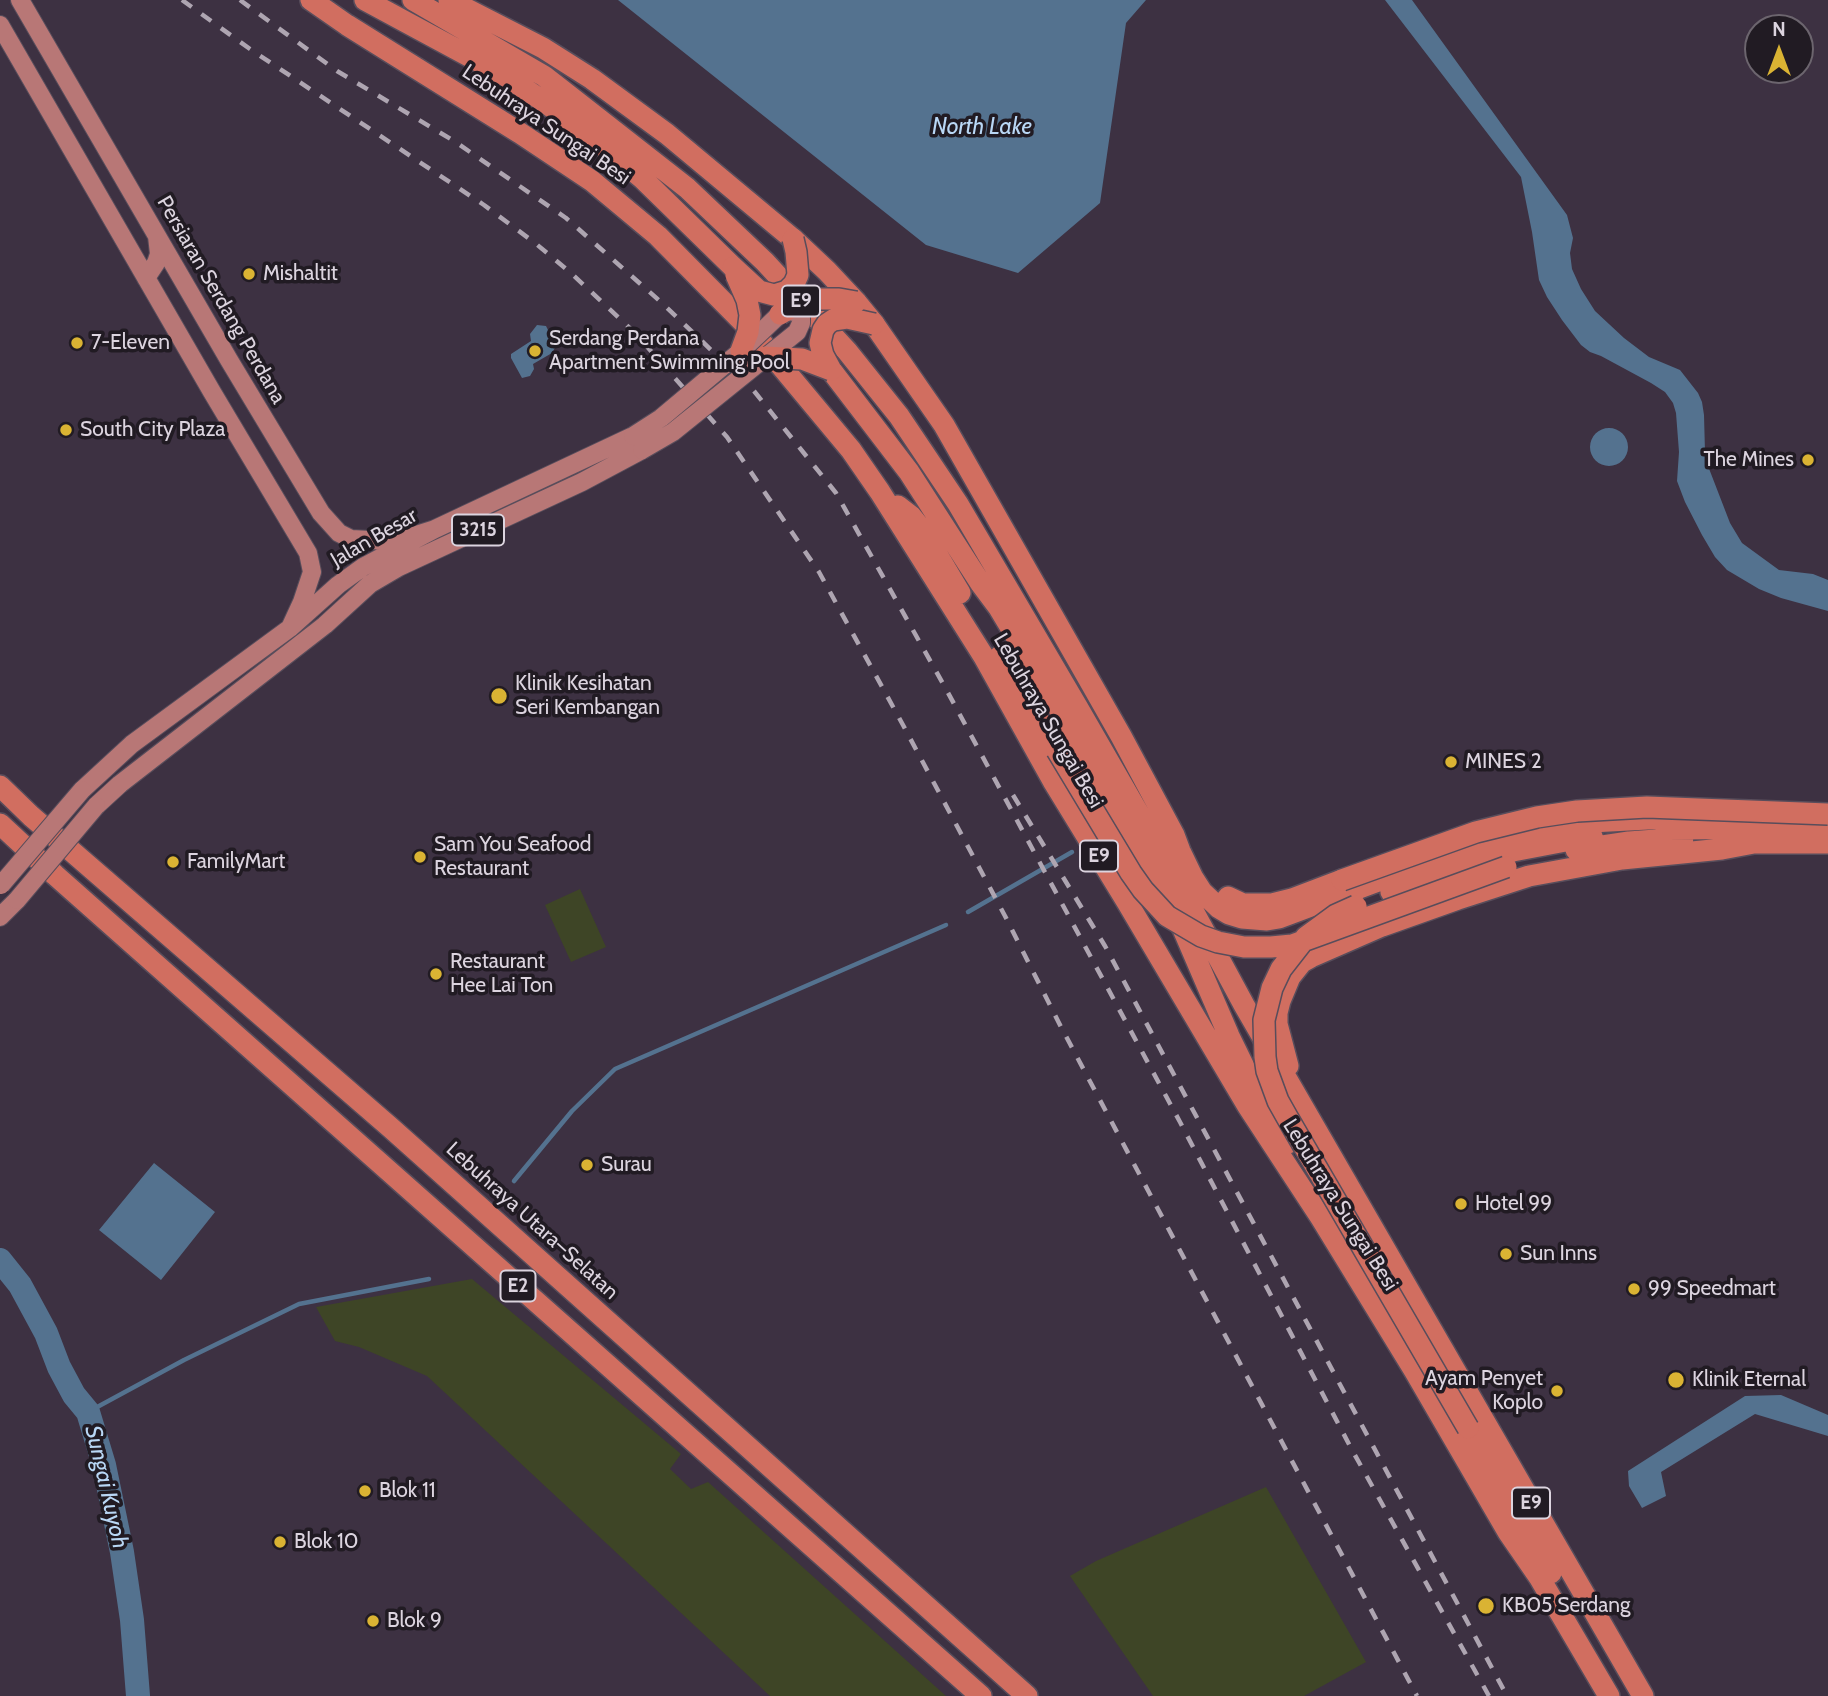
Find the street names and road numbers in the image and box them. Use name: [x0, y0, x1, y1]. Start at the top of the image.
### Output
street label: Lebuhraya Sungai Besi: [457, 59, 635, 191]
street label: Persiaran Serdang Perdana: [151, 192, 291, 408]
road number: E9: [782, 286, 820, 316]
street label: Jalan Besar: [326, 503, 422, 573]
road number: 3215: [452, 514, 504, 545]
street label: Lebuhraya Sungai Besi: [988, 629, 1108, 813]
road number: E9: [1080, 841, 1118, 872]
street label: Lebuhraya Sungai Besi: [1277, 1115, 1403, 1295]
street label: Lebuhraya Utara–Selatan: [441, 1137, 623, 1305]
road number: E2: [500, 1270, 536, 1302]
road number: E9: [1512, 1488, 1550, 1518]

